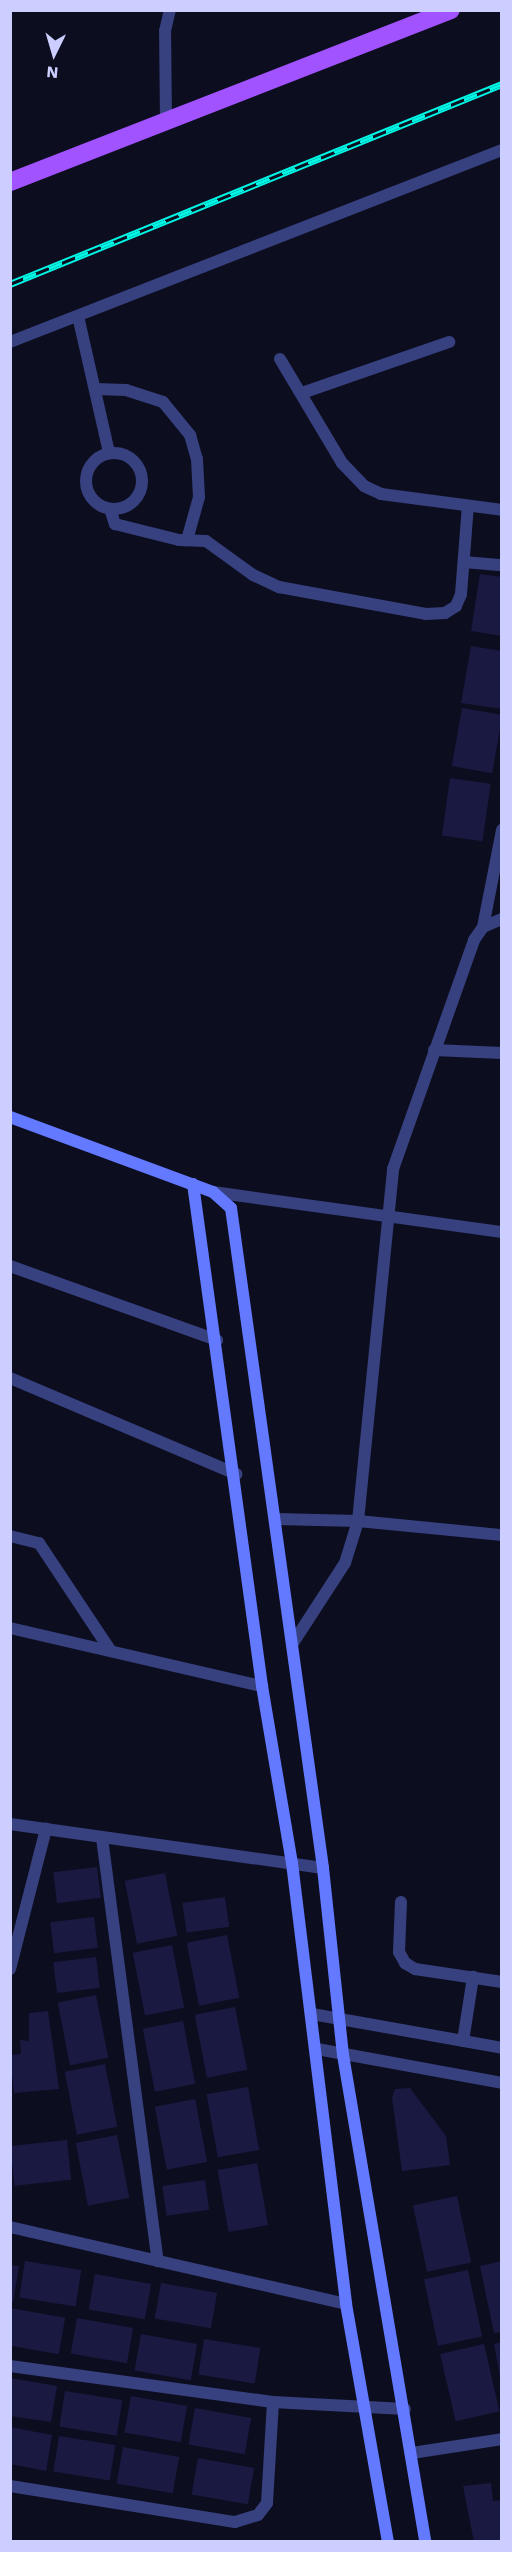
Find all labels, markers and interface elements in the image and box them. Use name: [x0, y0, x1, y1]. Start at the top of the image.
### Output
north arrow: [24, 24, 84, 84]
text: N: [46, 62, 59, 82]

